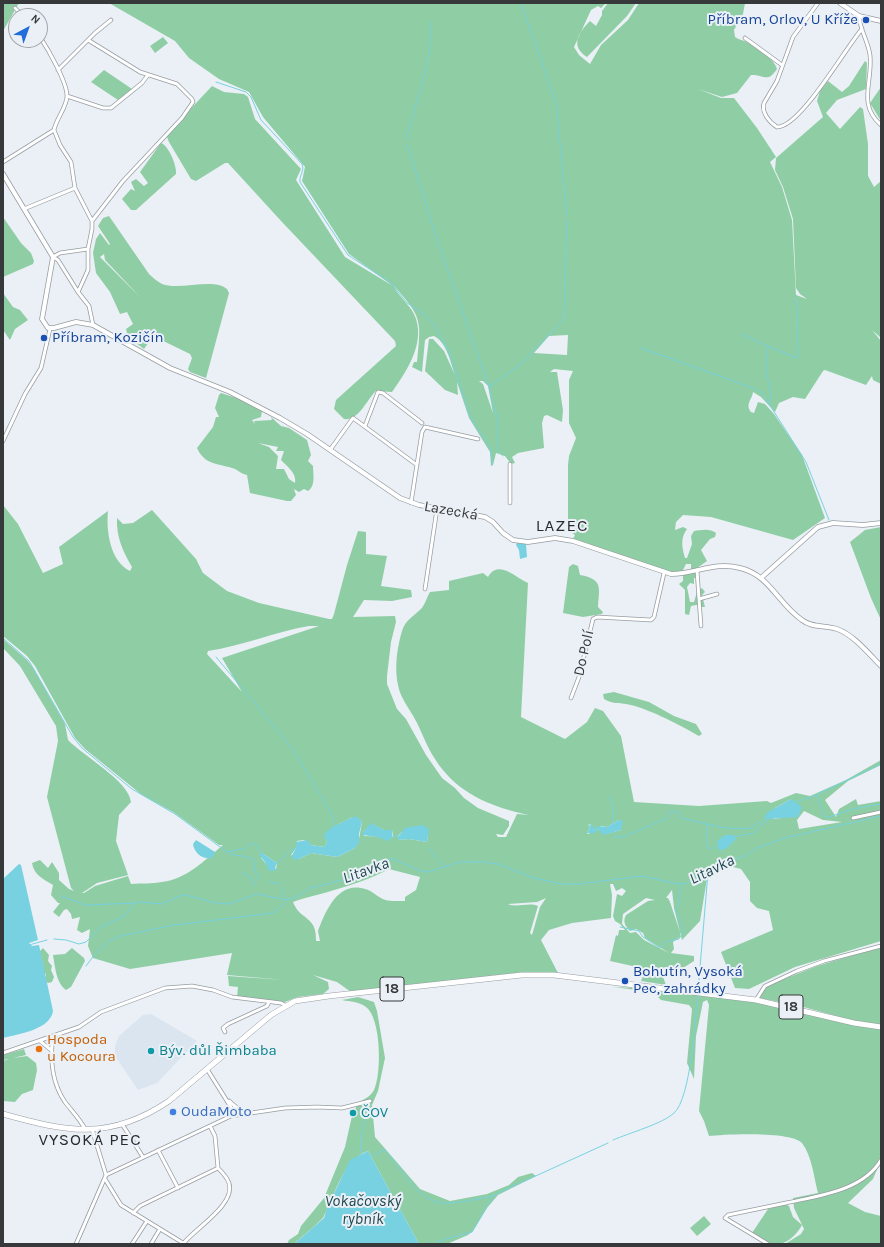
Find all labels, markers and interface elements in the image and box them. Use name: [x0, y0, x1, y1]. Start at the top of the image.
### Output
north arrow: [8, 8, 48, 48]
place label: Příbram, Orlov, U Kříže: [708, 11, 858, 29]
text: N: [28, 12, 43, 27]
marker: Příbram, Orlov, U Kříže: [861, 15, 871, 25]
place label: Příbram, Kozičín: [52, 329, 164, 347]
marker: Příbram, Kozičín: [39, 333, 49, 343]
street label: Lazecká: [423, 497, 479, 525]
district label: LAZEC: [536, 516, 588, 536]
street label: Do Polí: [570, 628, 598, 678]
water label: Litavka: [686, 851, 738, 889]
water label: Litavka: [340, 854, 392, 888]
place label: Bohutín, Vysoká Pec, zahrádky: [633, 963, 743, 998]
marker: Bohutín, Vysoká Pec, zahrádky: [620, 976, 630, 986]
road number: 18: [380, 977, 404, 1001]
road number: 18: [779, 995, 803, 1019]
place label: Hospoda u Kocoura: [47, 1031, 116, 1066]
place label: Býv. důl Řimbaba: [159, 1042, 277, 1060]
marker: Hospoda u Kocoura: [34, 1044, 44, 1054]
marker: Býv. důl Řimbaba: [146, 1046, 156, 1056]
place label: OudaMoto: [181, 1103, 252, 1121]
place label: ČOV: [361, 1104, 388, 1122]
marker: OudaMoto: [168, 1107, 178, 1117]
marker: ČOV: [348, 1108, 358, 1118]
district label: VYSOKÁ PEC: [38, 1130, 142, 1150]
water label: Vokačovský rybník: [325, 1191, 401, 1229]

